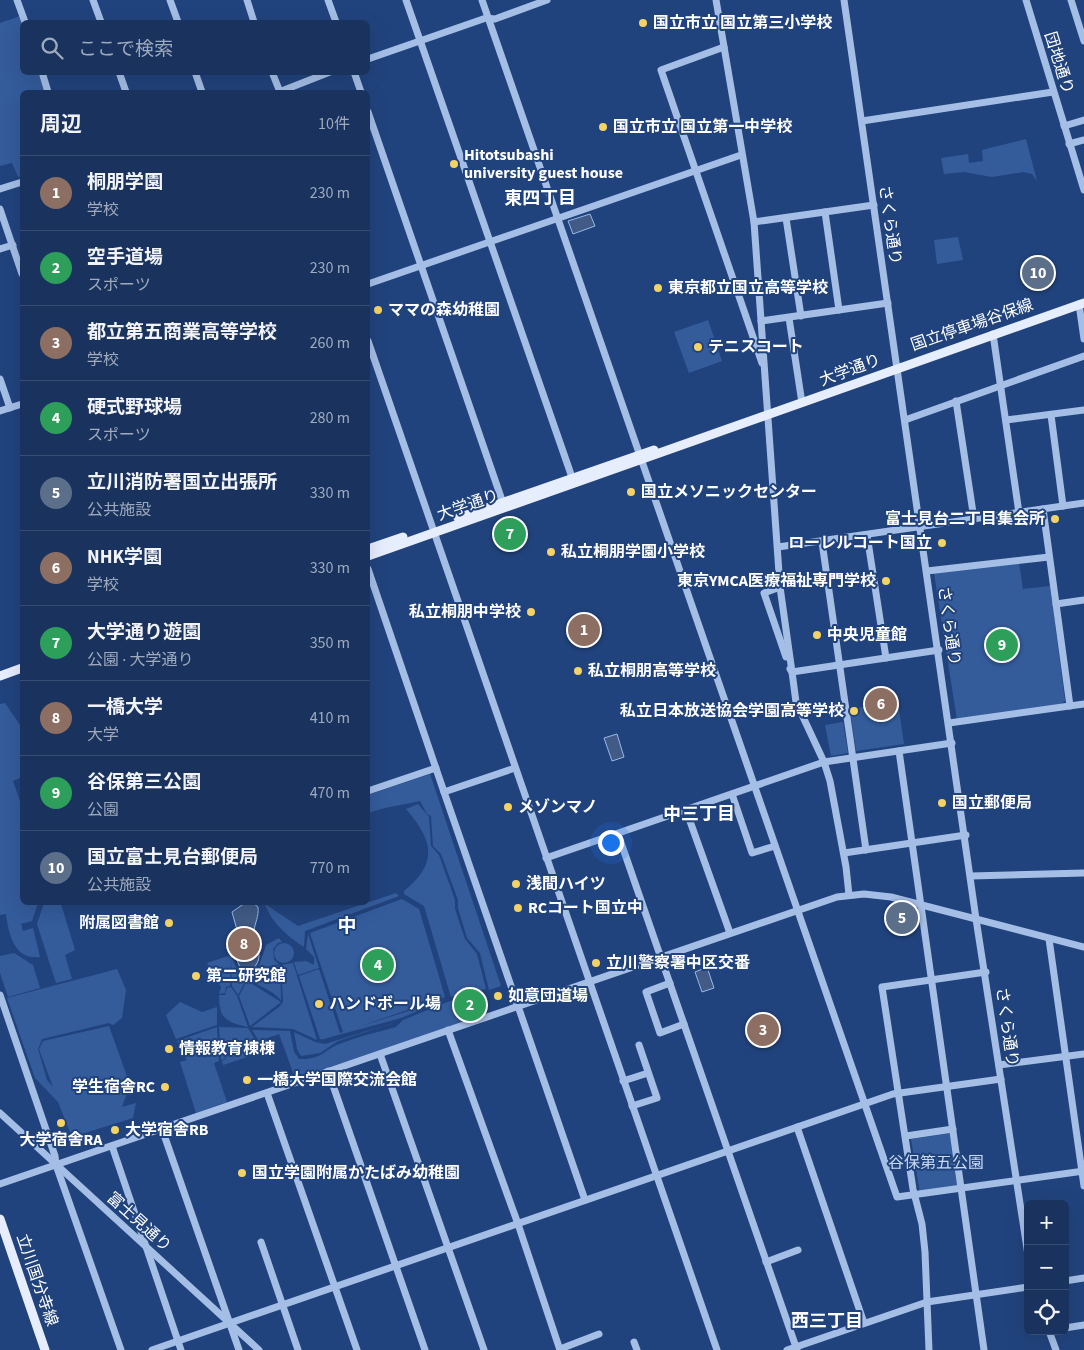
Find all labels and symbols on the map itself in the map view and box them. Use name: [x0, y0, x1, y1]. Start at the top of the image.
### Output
place label: 国立市立 国立第三小学校: [653, 12, 832, 34]
marker: 国立市立 国立第三小学校: [637, 17, 649, 29]
street label: 団地通り: [1039, 29, 1079, 97]
place label: 国立市立 国立第一中学校: [613, 116, 792, 138]
marker: 国立市立 国立第一中学校: [597, 121, 609, 133]
place label: Hitotsubashi university guest house: [464, 144, 623, 184]
marker: Hitotsubashi university guest house: [448, 158, 460, 170]
street label: さくら通り: [874, 184, 906, 266]
district label: 東四丁目: [504, 186, 576, 211]
pin: 10: [1022, 254, 1054, 292]
place label: 東京都立国立高等学校: [668, 277, 828, 299]
marker: 東京都立国立高等学校: [652, 282, 664, 294]
street label: 国立停車場谷保線: [908, 294, 1036, 356]
place label: ママの森幼稚園: [388, 299, 500, 321]
marker: ママの森幼稚園: [372, 304, 384, 316]
place label: テニスコート: [708, 336, 804, 358]
marker: テニスコート: [692, 341, 704, 353]
street label: 大学通り: [816, 349, 884, 391]
place label: 国立メソニックセンター: [641, 481, 817, 503]
street label: 大学通り: [434, 484, 502, 526]
marker: 国立メソニックセンター: [625, 486, 637, 498]
place label: 富士見台二丁目集会所: [885, 508, 1045, 530]
marker: 富士見台二丁目集会所: [1049, 513, 1061, 525]
pin: 7: [494, 515, 526, 553]
place label: ローレルコート国立: [788, 532, 932, 554]
marker: ローレルコート国立: [936, 537, 948, 549]
place label: 私立桐朋学園小学校: [561, 541, 705, 563]
marker: 私立桐朋学園小学校: [545, 546, 557, 558]
place label: 東京YMCA医療福祉専門学校: [677, 570, 876, 592]
marker: 東京YMCA医療福祉専門学校: [880, 575, 892, 587]
street label: さくら通り: [933, 585, 965, 667]
place label: 私立桐朋中学校: [409, 601, 521, 623]
marker: 私立桐朋中学校: [525, 606, 537, 618]
pin: 1: [568, 611, 600, 649]
place label: 中央児童館: [827, 624, 907, 646]
pin: 9: [986, 626, 1018, 664]
marker: 中央児童館: [811, 629, 823, 641]
place label: 私立桐朋高等学校: [588, 660, 716, 682]
marker: 私立桐朋高等学校: [572, 665, 584, 677]
pin: 6: [865, 685, 897, 723]
place label: 私立日本放送協会学園高等学校: [620, 700, 844, 722]
marker: 私立日本放送協会学園高等学校: [848, 705, 860, 717]
place label: 国立郵便局: [952, 792, 1032, 814]
place label: メゾンマノ: [518, 796, 598, 818]
marker: 国立郵便局: [936, 797, 948, 809]
marker: メゾンマノ: [502, 801, 514, 813]
district label: 中三丁目: [663, 802, 735, 827]
your location: [598, 830, 624, 856]
place label: 浅間ハイツ: [526, 873, 606, 895]
marker: 浅間ハイツ: [510, 878, 522, 890]
place label: RCコート国立中: [528, 897, 643, 919]
pin: 5: [886, 899, 918, 937]
marker: RCコート国立中: [512, 902, 524, 914]
place label: 附属図書館: [79, 912, 159, 934]
district label: 中: [337, 913, 357, 940]
marker: 附属図書館: [163, 917, 175, 929]
pin: 8: [228, 925, 260, 963]
pin: 4: [362, 946, 394, 984]
place label: 立川警察署中区交番: [606, 952, 750, 974]
marker: 立川警察署中区交番: [590, 957, 602, 969]
place label: 第二研究館: [206, 965, 286, 987]
marker: 第二研究館: [190, 970, 202, 982]
place label: 如意団道場: [508, 985, 588, 1007]
pin: 2: [454, 986, 486, 1024]
street label: さくら通り: [991, 986, 1023, 1068]
marker: 如意団道場: [492, 990, 504, 1002]
place label: ハンドボール場: [329, 993, 441, 1015]
marker: ハンドボール場: [313, 998, 325, 1010]
pin: 3: [747, 1011, 779, 1049]
place label: 情報教育棟棟: [179, 1038, 275, 1060]
marker: 情報教育棟棟: [163, 1043, 175, 1055]
place label: 一橋大学国際交流会館: [257, 1069, 417, 1091]
marker: 一橋大学国際交流会館: [241, 1074, 253, 1086]
place label: 学生宿舎RC: [72, 1076, 155, 1098]
marker: 学生宿舎RC: [159, 1081, 171, 1093]
marker: 大学宿舎RA: [55, 1117, 67, 1129]
place label: 大学宿舎RB: [125, 1119, 209, 1141]
marker: 大学宿舎RB: [109, 1124, 121, 1136]
place label: 大学宿舎RA: [20, 1129, 103, 1151]
park label: 谷保第五公園: [888, 1152, 984, 1174]
place label: 国立学園附属かたばみ幼稚園: [252, 1162, 460, 1184]
marker: 国立学園附属かたばみ幼稚園: [236, 1167, 248, 1179]
street label: 富士見通り: [102, 1187, 176, 1257]
street label: 立川国分寺線: [11, 1231, 63, 1329]
district label: 西三丁目: [791, 1309, 863, 1334]

